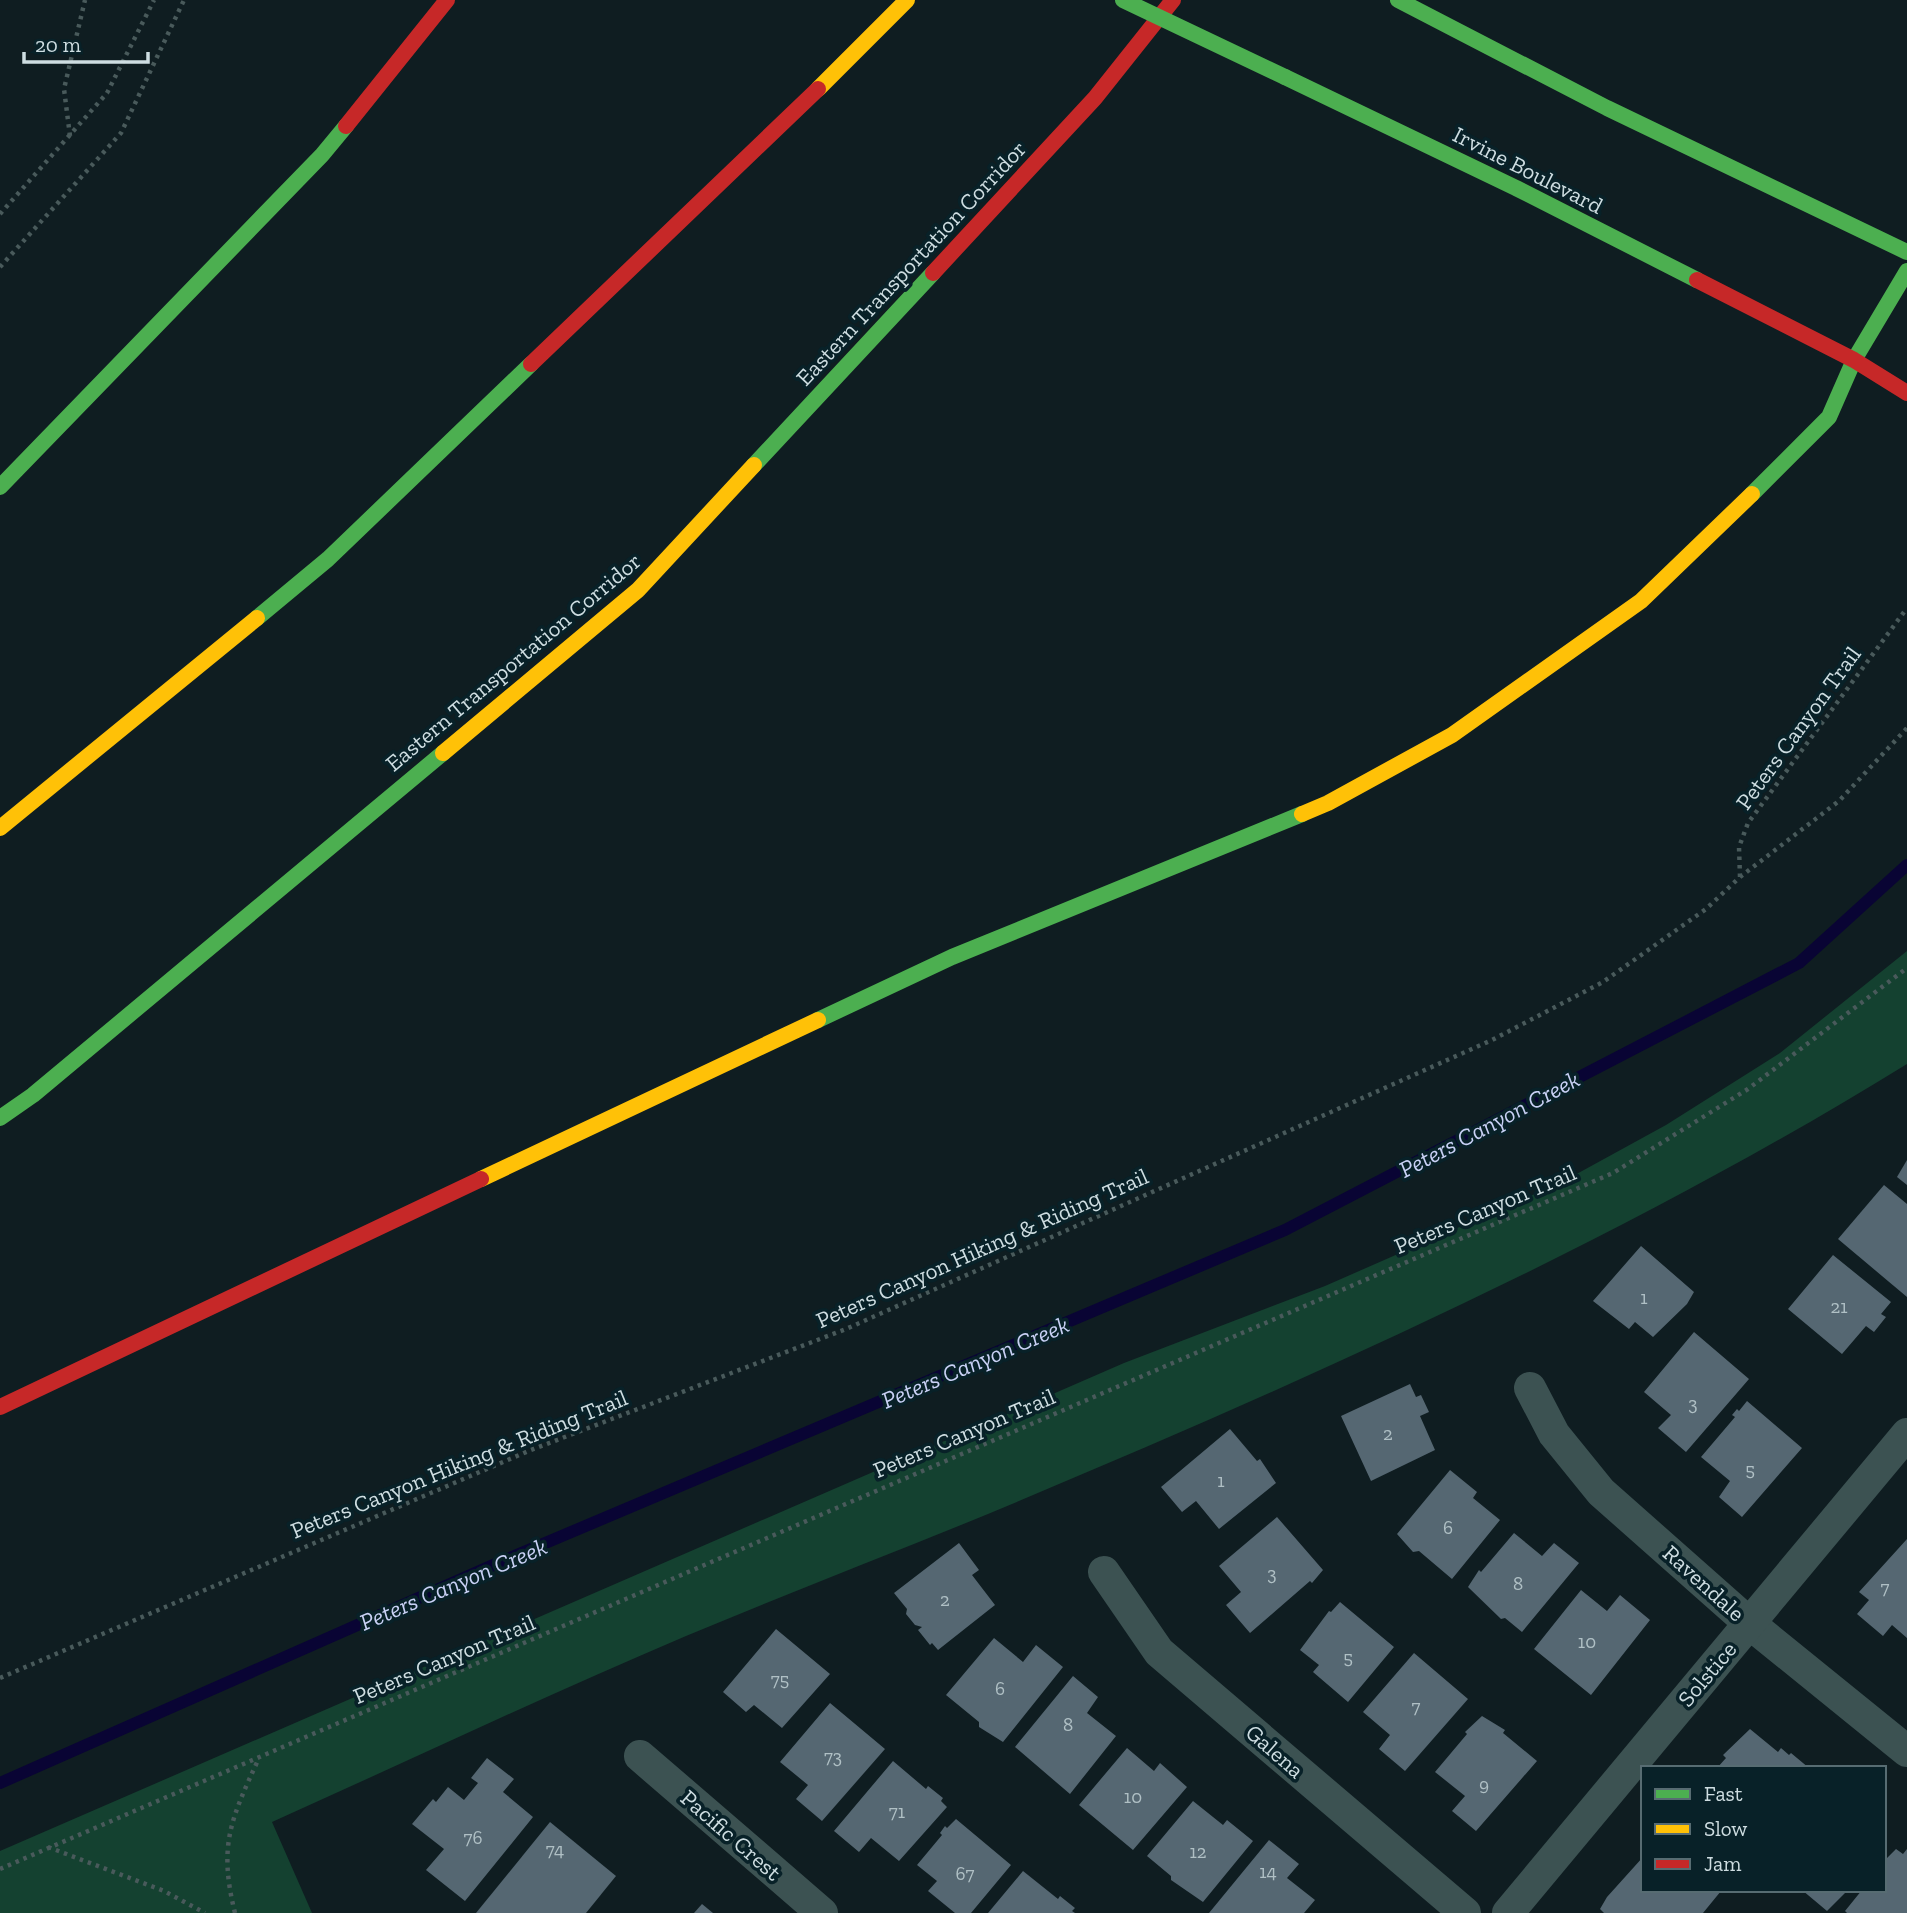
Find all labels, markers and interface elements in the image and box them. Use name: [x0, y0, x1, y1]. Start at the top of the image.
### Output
scale bar: [24, 21, 149, 65]
text: 20 m: [35, 32, 81, 57]
street label: Irvine Boulevard: [1448, 120, 1608, 220]
street label: Eastern Transportation Corridor: [790, 135, 1032, 391]
street label: Eastern Transportation Corridor: [379, 547, 647, 777]
street label: Peters Canyon Trail: [1729, 641, 1867, 815]
water label: Peters Canyon Creek: [1394, 1064, 1585, 1184]
street label: Peters Canyon Trail: [1390, 1158, 1580, 1260]
street label: Peters Canyon Hiking & Riding Trail: [811, 1162, 1153, 1334]
house number: 1: [1640, 1286, 1648, 1309]
house number: 21: [1830, 1295, 1848, 1318]
water label: Peters Canyon Creek: [877, 1309, 1073, 1415]
street label: Peters Canyon Trail: [869, 1382, 1059, 1484]
street label: Peters Canyon Hiking & Riding Trail: [286, 1383, 632, 1545]
house number: 3: [1688, 1392, 1698, 1415]
house number: 2: [1383, 1422, 1393, 1445]
house number: 5: [1745, 1458, 1755, 1481]
house number: 1: [1217, 1469, 1225, 1492]
house number: 6: [1443, 1516, 1453, 1539]
water label: Peters Canyon Creek: [355, 1531, 551, 1637]
street label: Ravendale: [1657, 1539, 1751, 1627]
house number: 3: [1267, 1562, 1277, 1585]
house number: 8: [1513, 1572, 1523, 1595]
house number: 7: [1881, 1576, 1890, 1599]
house number: 2: [940, 1588, 950, 1611]
street label: Peters Canyon Trail: [349, 1608, 539, 1710]
house number: 10: [1578, 1630, 1596, 1653]
street label: Solstice: [1672, 1636, 1742, 1712]
house number: 5: [1343, 1646, 1353, 1669]
house number: 75: [771, 1668, 789, 1691]
house number: 6: [995, 1677, 1005, 1700]
house number: 7: [1412, 1695, 1421, 1718]
house number: 8: [1063, 1713, 1073, 1736]
street label: Galena: [1240, 1718, 1310, 1784]
house number: 73: [824, 1745, 842, 1768]
legend: [1641, 1766, 1886, 1892]
house number: 9: [1479, 1773, 1489, 1796]
text: Fast: [1704, 1781, 1743, 1806]
street label: Pacific Crest: [675, 1784, 787, 1887]
house number: 10: [1124, 1785, 1142, 1808]
house number: 71: [889, 1800, 905, 1823]
text: Slow: [1704, 1816, 1747, 1841]
house number: 76: [463, 1826, 483, 1849]
house number: 74: [546, 1838, 564, 1861]
house number: 12: [1189, 1840, 1207, 1863]
text: Jam: [1704, 1851, 1741, 1876]
house number: 14: [1259, 1860, 1277, 1883]
house number: 67: [955, 1862, 975, 1885]

